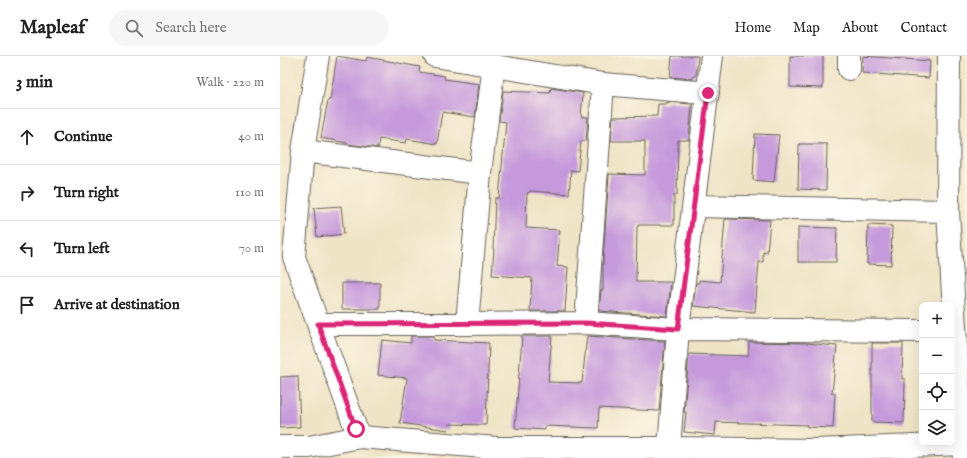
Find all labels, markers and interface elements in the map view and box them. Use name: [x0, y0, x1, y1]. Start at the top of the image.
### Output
search box: [109, 10, 389, 46]
text: Mapleaf: [20, 16, 85, 40]
icon: search: [123, 17, 145, 39]
text: Search here: [155, 18, 227, 37]
text: Home: [735, 19, 771, 37]
text: Map: [793, 19, 820, 37]
text: About: [842, 19, 878, 37]
text: Contact: [900, 19, 947, 37]
text: 3 min: [16, 72, 53, 93]
text: Walk · 220 m: [196, 74, 264, 91]
route end: [699, 84, 717, 102]
icon: ahead: [16, 126, 38, 148]
text: Continue: [54, 127, 112, 146]
text: 40 m: [238, 128, 264, 145]
icon: right: [16, 182, 38, 204]
text: Turn right: [54, 183, 119, 202]
text: 110 m: [235, 184, 264, 201]
icon: left: [16, 238, 38, 260]
text: Turn left: [54, 239, 110, 258]
text: 70 m: [239, 240, 264, 257]
icon: arrive: [16, 294, 38, 316]
text: Arrive at destination: [54, 295, 180, 314]
map controls: [919, 302, 955, 446]
button: +: [919, 302, 955, 338]
button: −: [919, 338, 955, 374]
button: locate: [919, 374, 955, 410]
button: layers: [919, 410, 955, 446]
route start: [347, 420, 365, 438]

